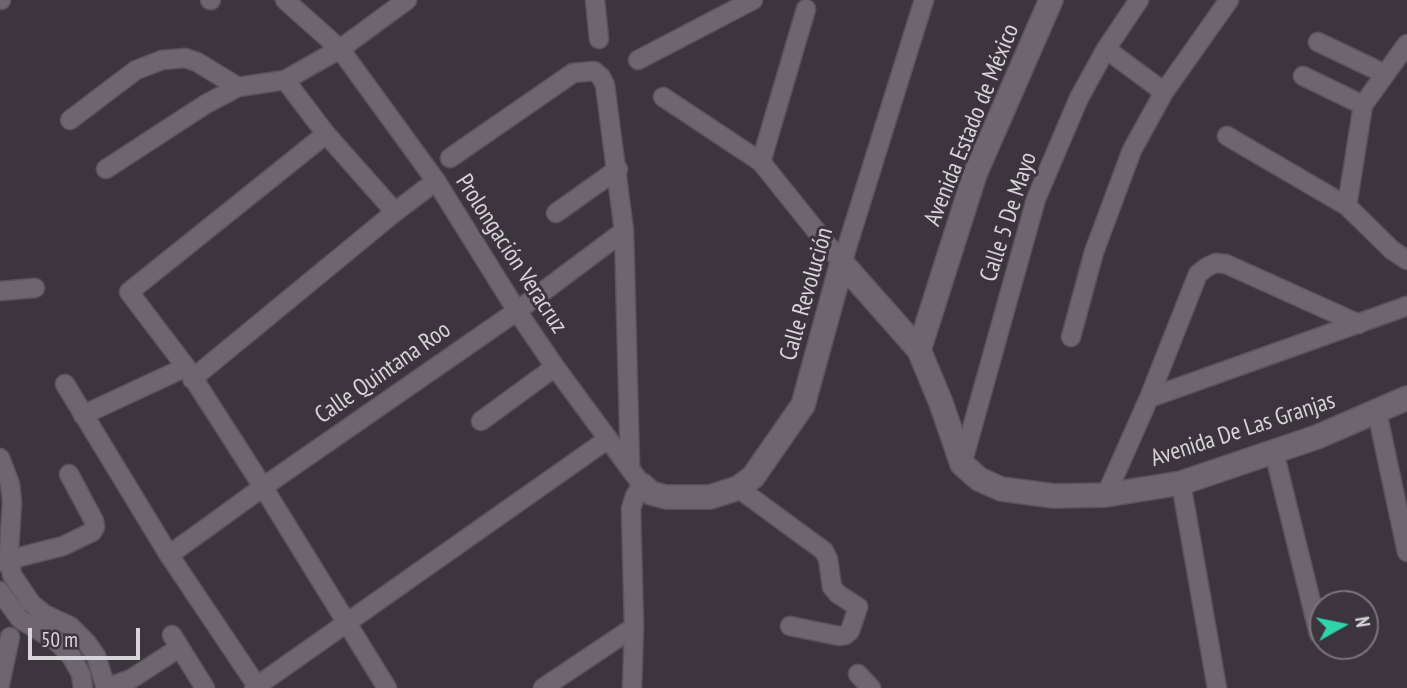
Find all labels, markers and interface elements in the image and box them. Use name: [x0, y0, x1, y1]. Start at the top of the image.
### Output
street label: Avenida Estado de México: [918, 20, 1026, 230]
street label: Calle 5 De Mayo: [975, 149, 1043, 285]
street label: Prolongación Veracruz: [449, 169, 573, 339]
street label: Calle Revolución: [774, 224, 840, 364]
street label: Calle Quintana Roo: [310, 316, 456, 430]
street label: Avenida De Las Granjas: [1147, 387, 1339, 473]
north arrow: [1309, 590, 1379, 660]
scale bar: [32, 614, 144, 658]
text: N: [1350, 615, 1375, 629]
text: 50 m: [41, 626, 78, 653]

